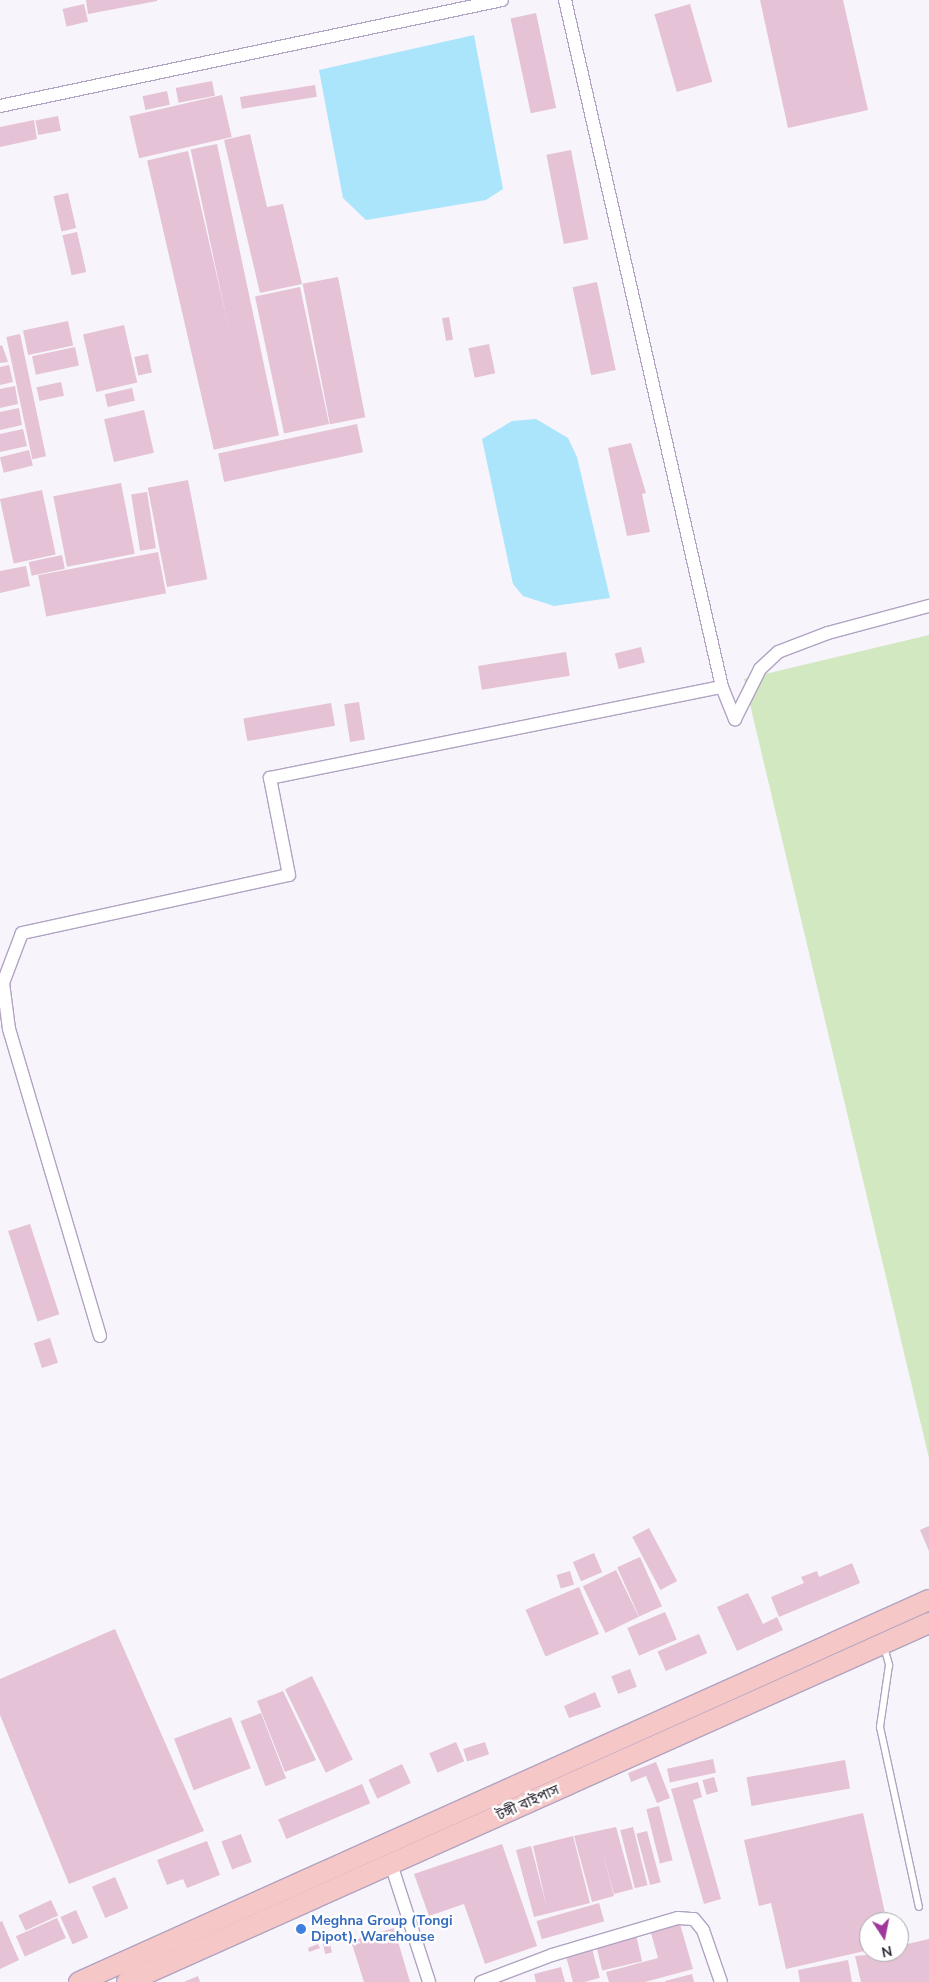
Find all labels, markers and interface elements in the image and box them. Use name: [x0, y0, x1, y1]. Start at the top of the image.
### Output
street label: টঙ্গী বাইপাস: [494, 1782, 562, 1824]
north arrow: [859, 1912, 909, 1962]
place label: Meghna Group (Tongi Dipot), Warehouse: [311, 1913, 452, 1945]
marker: Meghna Group (Tongi Dipot), Warehouse: [295, 1923, 307, 1935]
text: N: [880, 1941, 894, 1962]

